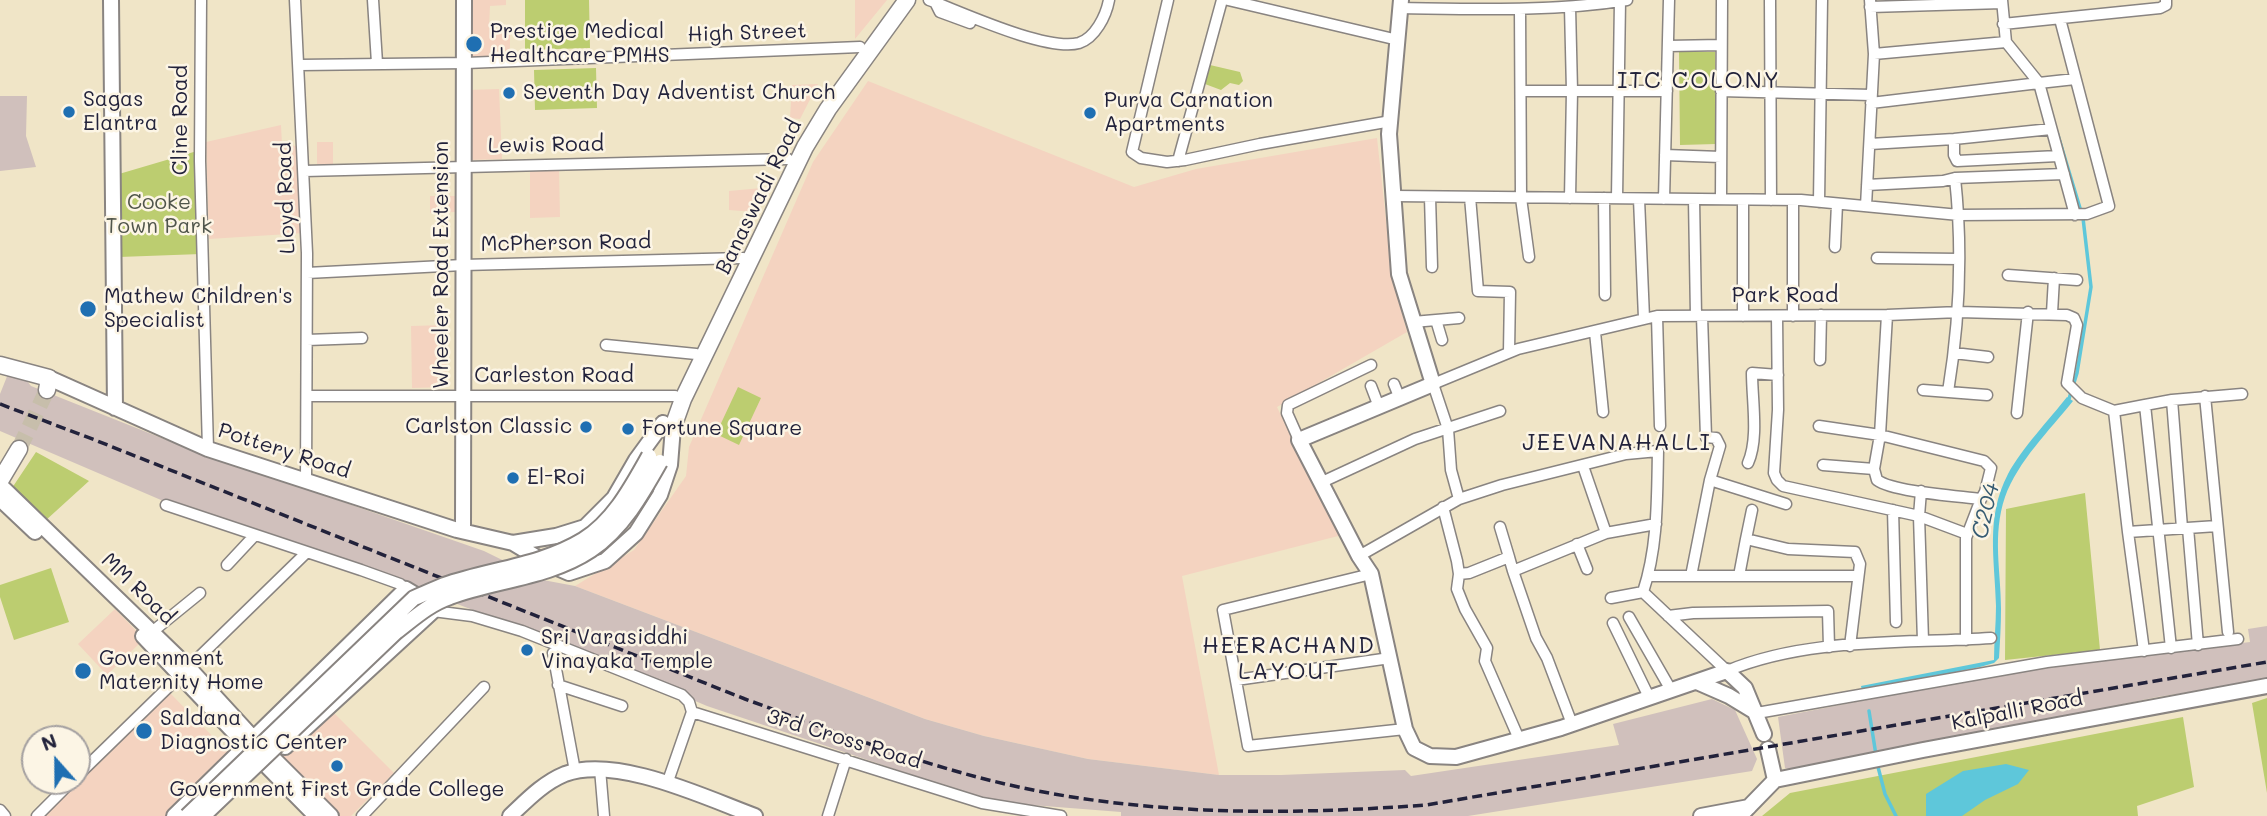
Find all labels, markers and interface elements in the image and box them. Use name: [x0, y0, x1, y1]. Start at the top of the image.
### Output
street label: High Street: [687, 18, 807, 48]
place label: Prestige Medical Healthcare PMHS: [490, 19, 669, 69]
marker: Prestige Medical Healthcare PMHS: [464, 34, 484, 54]
street label: Cline Road: [168, 65, 194, 175]
district label: ITC COLONY: [1618, 67, 1780, 95]
place label: Seventh Day Adventist Church: [523, 80, 835, 106]
marker: Seventh Day Adventist Church: [501, 85, 517, 101]
place label: Sagas Elantra: [83, 87, 158, 137]
place label: Purva Carnation Apartments: [1104, 88, 1273, 138]
marker: Sagas Elantra: [61, 104, 77, 120]
marker: Purva Carnation Apartments: [1082, 105, 1098, 121]
street label: Banaswadi Road: [711, 115, 807, 279]
street label: Lewis Road: [488, 131, 604, 159]
street label: Wheeler Road Extension: [429, 141, 455, 389]
street label: Lloyd Road: [271, 142, 301, 254]
park label: Cooke Town Park: [106, 190, 212, 240]
street label: McPherson Road: [480, 229, 652, 257]
street label: Park Road: [1732, 283, 1838, 309]
place label: Mathew Children's Specialist: [104, 284, 293, 334]
marker: Mathew Children's Specialist: [78, 299, 98, 319]
street label: Carleston Road: [474, 363, 634, 389]
place label: Carlston Classic: [405, 414, 572, 440]
place label: Fortune Square: [642, 416, 802, 442]
street label: Pottery Road: [215, 418, 353, 484]
marker: Carlston Classic: [578, 419, 594, 435]
marker: Fortune Square: [620, 421, 636, 437]
district label: JEEVANAHALLI: [1524, 429, 1710, 457]
place label: El-Roi: [527, 465, 586, 491]
marker: El-Roi: [505, 470, 521, 486]
water label: C204: [1966, 480, 2006, 542]
street label: MM Road: [96, 548, 180, 630]
place label: Sri Varasiddhi Vinayaka Temple: [541, 625, 713, 675]
district label: HEERACHAND LAYOUT: [1203, 632, 1375, 686]
marker: Sri Varasiddhi Vinayaka Temple: [519, 642, 535, 658]
place label: Government Maternity Home: [99, 646, 264, 696]
marker: Government Maternity Home: [73, 661, 93, 681]
street label: Kalpalli Road: [1949, 686, 2085, 736]
street label: 3rd Cross Road: [764, 704, 924, 774]
place label: Saldana Diagnostic Center: [160, 706, 348, 756]
marker: Saldana Diagnostic Center: [134, 721, 154, 741]
north arrow: [21, 725, 91, 795]
text: N: [38, 728, 60, 756]
marker: Government First Grade College: [329, 758, 345, 774]
place label: Government First Grade College: [170, 777, 504, 803]

